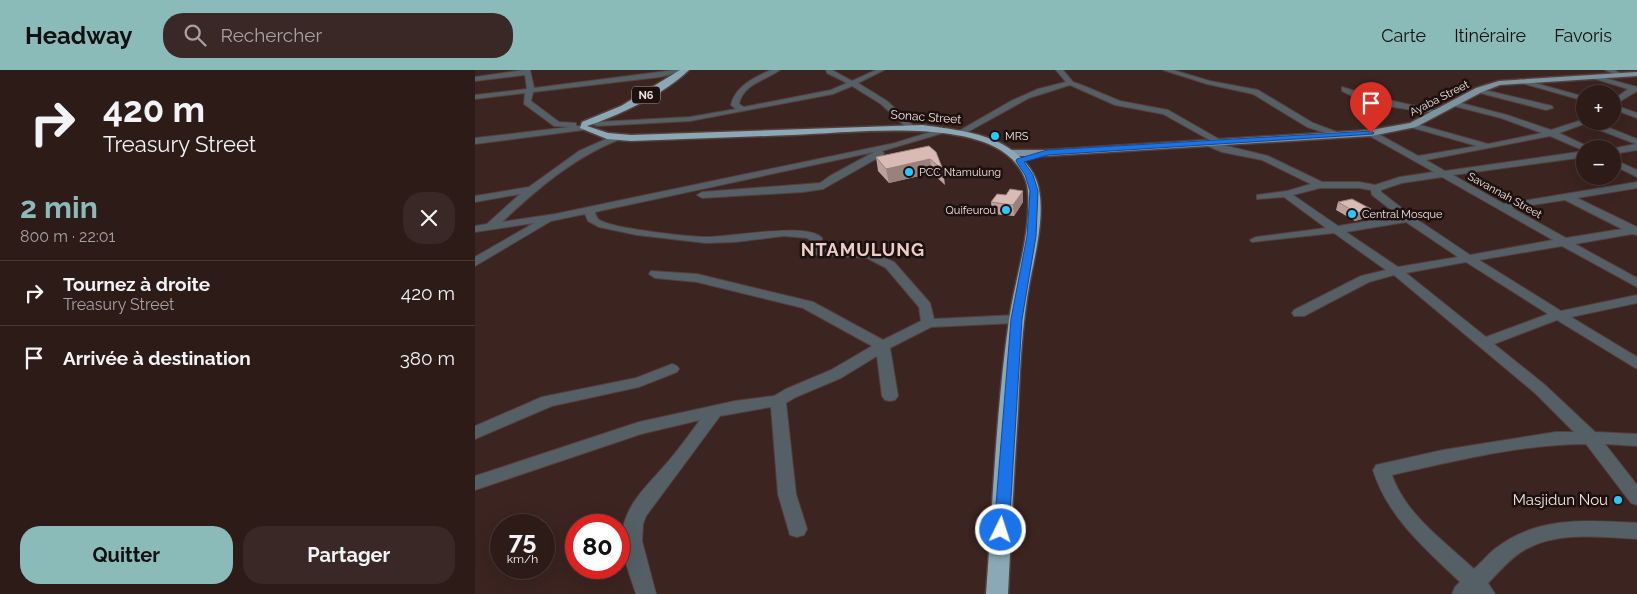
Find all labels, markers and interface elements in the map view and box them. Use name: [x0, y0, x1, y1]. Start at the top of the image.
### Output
search box: [163, 13, 513, 58]
text: Headway: [25, 21, 133, 50]
icon: search: [181, 21, 209, 49]
text: Rechercher: [221, 24, 322, 46]
text: Carte: [1381, 25, 1426, 46]
text: Itinéraire: [1454, 25, 1526, 46]
text: Favoris: [1554, 25, 1612, 46]
street label: Ayaba Street: [1407, 78, 1471, 119]
pin: [1350, 82, 1392, 133]
map controls: [1576, 85, 1621, 185]
button: +: [1576, 85, 1621, 130]
road number: N6: [632, 86, 660, 104]
text: 420 m: [103, 89, 205, 130]
icon: arrive: [1357, 89, 1385, 117]
icon: right: [20, 90, 85, 155]
street label: Sonac Street: [890, 108, 962, 126]
marker: MRS: [989, 130, 1001, 142]
place label: MRS: [1005, 130, 1029, 143]
text: Treasury Street: [103, 131, 256, 157]
button: −: [1576, 140, 1621, 185]
marker: PCC Ntamulung: [903, 166, 915, 178]
place label: PCC Ntamulung: [919, 166, 1001, 179]
street label: Savannah Street: [1465, 170, 1544, 221]
text: 2 min: [20, 190, 98, 225]
button: close: [403, 192, 455, 244]
place label: Quifeurou: [946, 204, 996, 217]
marker: Quifeurou: [1000, 204, 1012, 216]
marker: Central Mosque: [1346, 208, 1358, 220]
place label: Central Mosque: [1362, 208, 1443, 221]
text: 800 m · 22:01: [20, 227, 115, 246]
district label: NTAMULUNG: [801, 239, 925, 260]
text: Tournez à droite: [63, 273, 210, 295]
icon: right: [20, 279, 48, 307]
text: 420 m: [401, 282, 455, 304]
text: Treasury Street: [63, 295, 174, 314]
icon: arrive: [20, 344, 48, 372]
text: Arrivée à destination: [63, 347, 251, 369]
text: 380 m: [400, 347, 455, 369]
place label: Masjidun Nou: [1513, 491, 1608, 509]
marker: Masjidun Nou: [1612, 494, 1624, 506]
position arrow: [974, 503, 1026, 555]
speed limit sign: 80: [565, 514, 630, 579]
text: 75: [509, 525, 536, 555]
button: Quitter: [20, 526, 233, 584]
button: Partager: [243, 526, 455, 584]
text: km/h: [507, 552, 538, 566]

